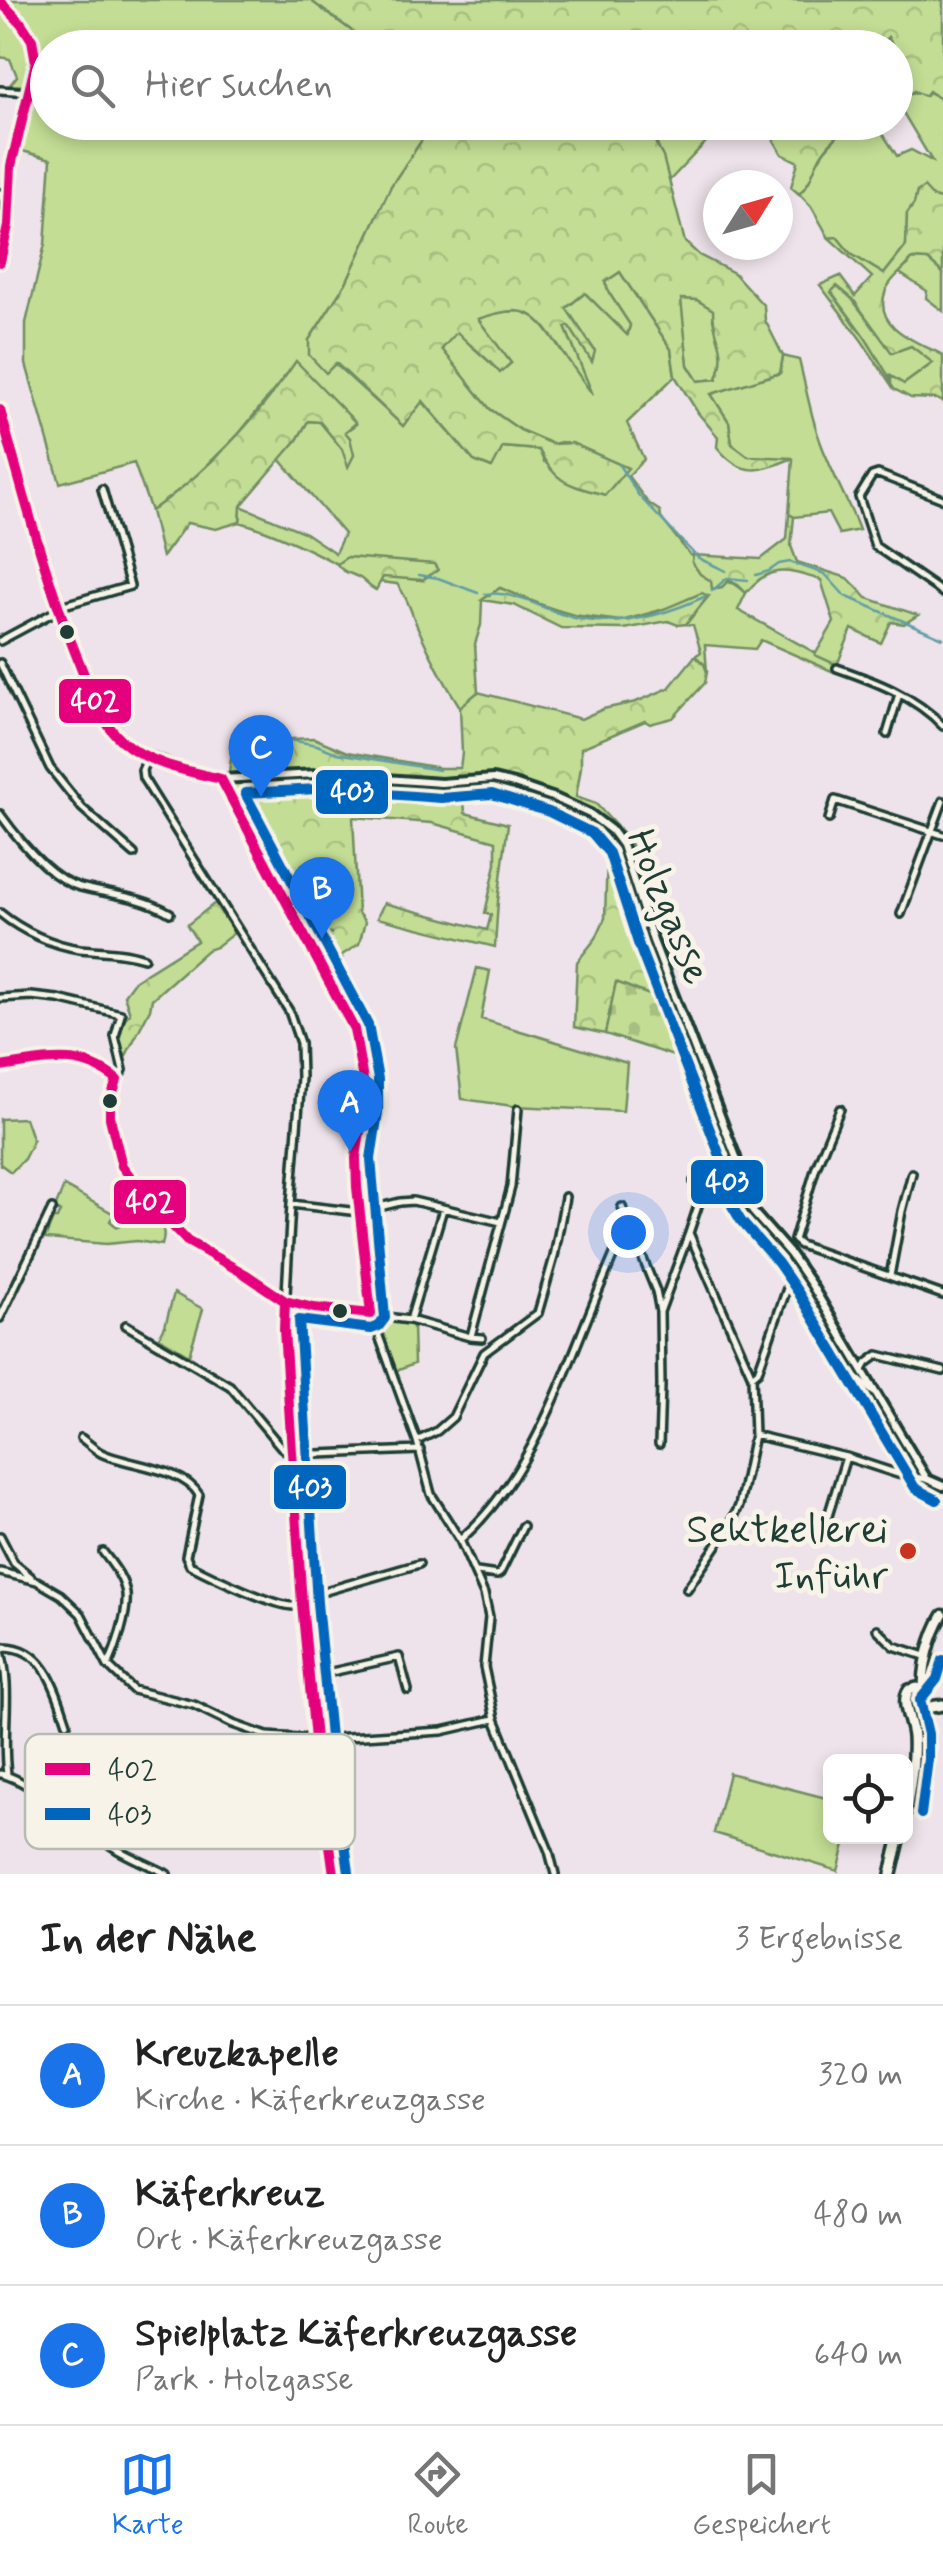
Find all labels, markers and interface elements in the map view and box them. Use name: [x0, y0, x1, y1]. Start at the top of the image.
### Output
search box: [30, 30, 913, 140]
icon: search: [65, 58, 120, 113]
text: Hier suchen: [145, 61, 333, 110]
north arrow: [703, 170, 793, 260]
unlabelled marker: [57, 622, 77, 642]
line badge: 402: [57, 677, 133, 725]
text: 402: [70, 684, 120, 721]
pin: C: [228, 714, 294, 797]
line badge: 403: [314, 768, 390, 816]
text: 403: [330, 775, 374, 812]
street label: Holzgasse: [613, 822, 722, 992]
pin: B: [290, 856, 354, 939]
pin: A: [318, 1070, 382, 1152]
unlabelled marker: [100, 1091, 120, 1111]
line badge: 403: [689, 1158, 765, 1206]
text: 403: [705, 1165, 749, 1202]
line badge: 402: [112, 1178, 188, 1226]
text: 402: [125, 1185, 175, 1222]
your location: [603, 1207, 654, 1258]
unlabelled marker: [330, 1301, 350, 1321]
line badge: 403: [272, 1463, 348, 1511]
text: 403: [288, 1471, 332, 1508]
place label: Sektkellerei Inführ: [686, 1505, 888, 1603]
marker: Sektkellerei Inführ: [897, 1540, 919, 1562]
legend: [25, 1734, 355, 1849]
text: 402: [108, 1753, 157, 1790]
map controls: [823, 1754, 913, 1844]
button: locate: [823, 1754, 913, 1844]
text: 403: [108, 1798, 152, 1835]
text: In der Nähe: [40, 1912, 257, 1967]
text: 3 Ergebnisse: [735, 1918, 903, 1960]
text: Kreuzkapelle: [135, 2030, 339, 2079]
text: A: [62, 2054, 83, 2096]
text: 320 m: [818, 2054, 903, 2096]
text: Kirche · Käferkreuzgasse: [135, 2079, 486, 2121]
text: Käferkreuz: [135, 2170, 325, 2219]
text: B: [62, 2194, 83, 2236]
text: 480 m: [813, 2194, 903, 2236]
text: Ort · Käferkreuzgasse: [135, 2219, 443, 2261]
text: Spielplatz Käferkreuzgasse: [135, 2310, 577, 2359]
text: C: [61, 2334, 84, 2376]
text: 640 m: [814, 2334, 903, 2376]
text: Park · Holzgasse: [135, 2359, 353, 2401]
tab: Karte: [112, 2447, 184, 2544]
tab: Route: [407, 2447, 468, 2544]
tab: Gespeichert: [692, 2447, 831, 2544]

